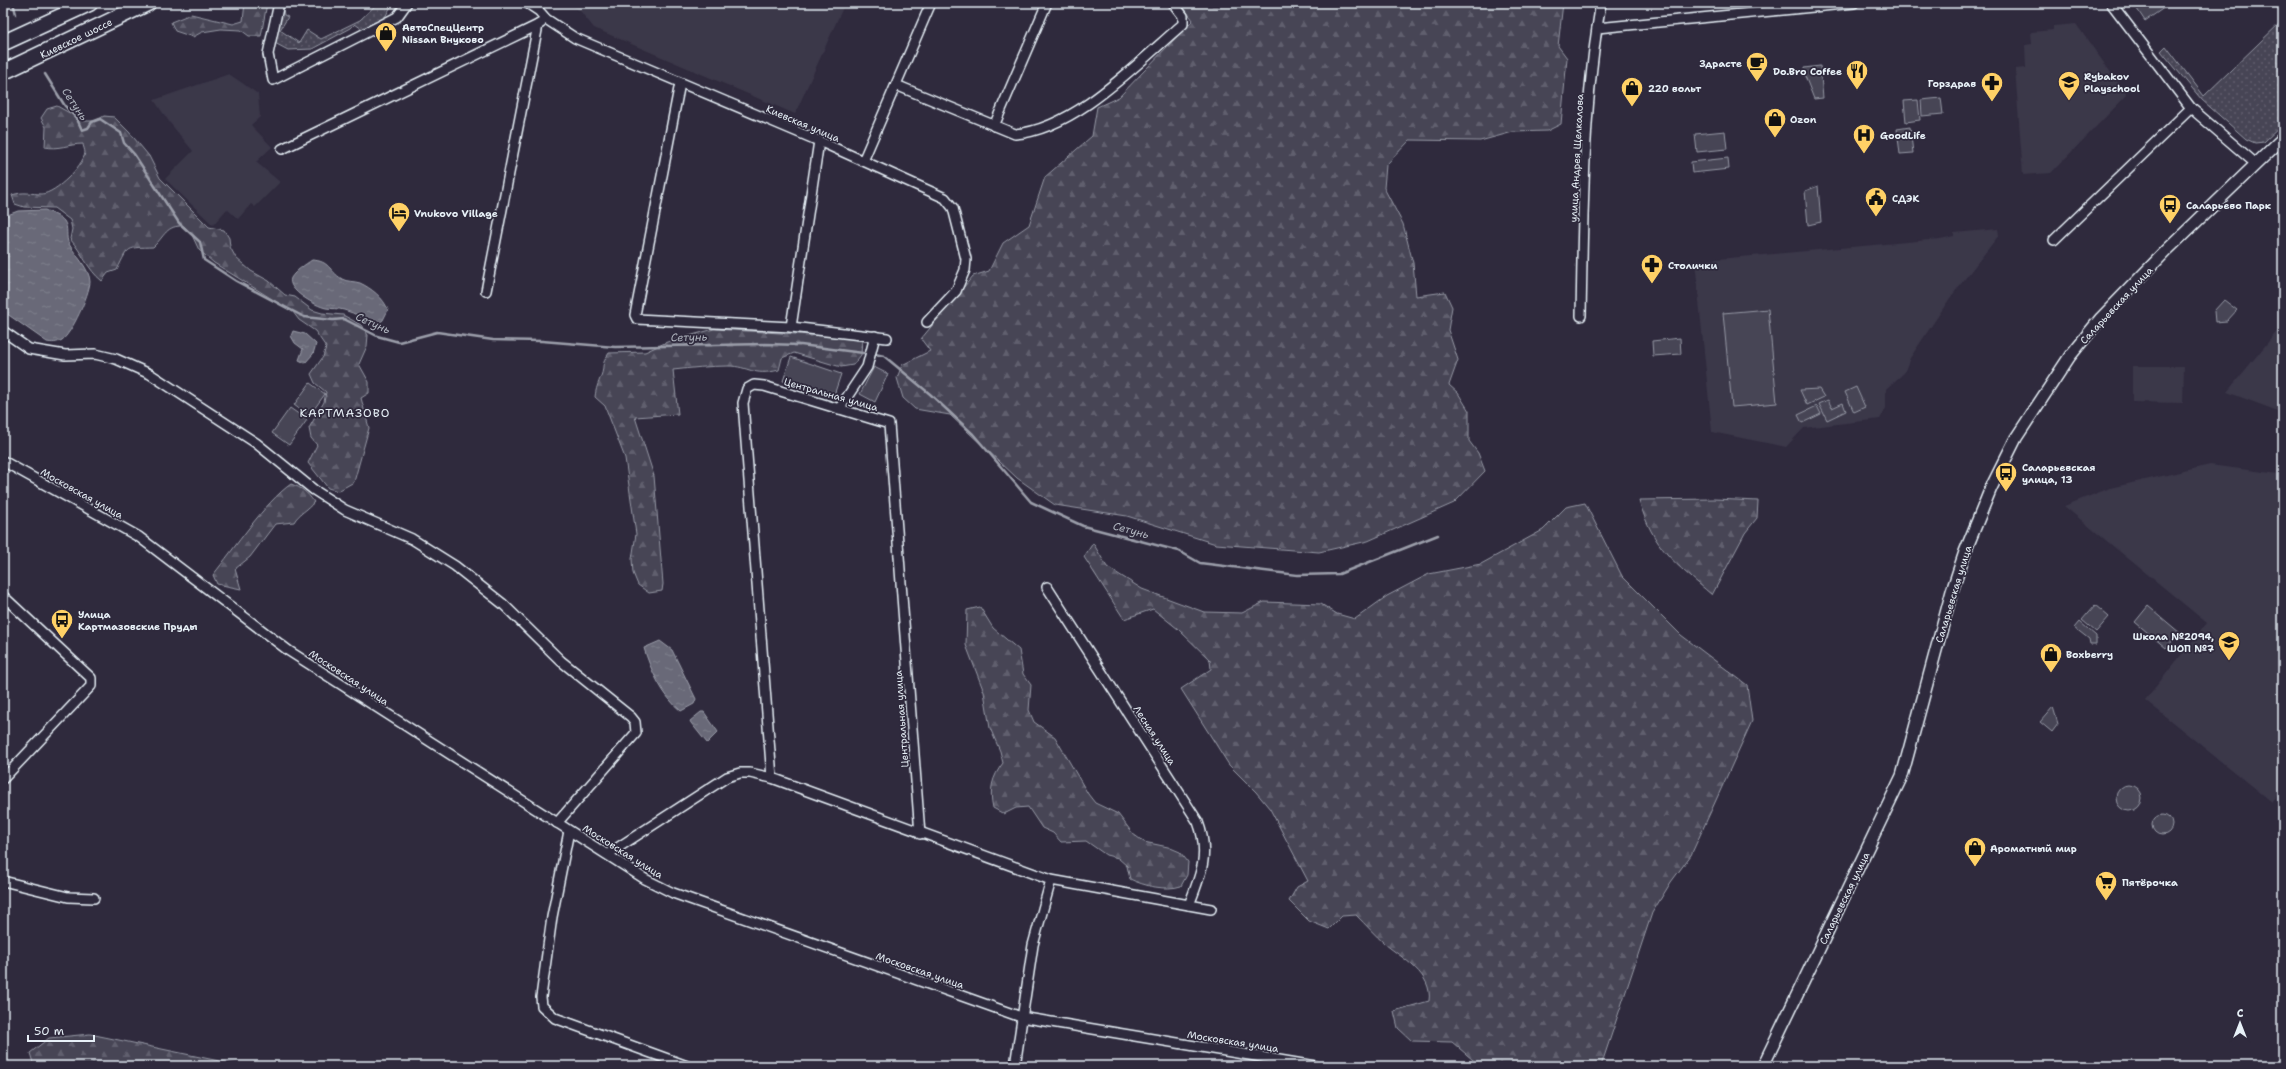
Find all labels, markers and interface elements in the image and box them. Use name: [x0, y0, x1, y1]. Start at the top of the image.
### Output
street label: Киевское шоссе: [38, 15, 115, 62]
shop icon: АвтоСпецЦентр Nissan Внуково: [373, 20, 399, 53]
place label: АвтоСпецЦентр Nissan Внуково: [402, 21, 484, 46]
cafe icon: Здрасте: [1744, 50, 1770, 83]
place label: Здрасте: [1699, 57, 1742, 70]
restaurant icon: Do.Bro Coffee: [1844, 58, 1870, 91]
place label: Do.Bro Coffee: [1773, 65, 1842, 78]
school or university icon: Rybakov Playschool: [2056, 69, 2082, 102]
pharmacy icon: Горздрав: [1979, 70, 2005, 103]
place label: Rybakov Playschool: [2084, 70, 2141, 95]
shop icon: 220 вольт: [1619, 75, 1645, 108]
place label: Горздрав: [1928, 77, 1976, 90]
place label: 220 вольт: [1648, 82, 1701, 95]
water label: Сетунь: [58, 85, 91, 124]
street label: улица Андрея Щелкалова: [1567, 93, 1586, 223]
street label: Киевская улица: [764, 102, 842, 145]
shop icon: Ozon: [1762, 106, 1788, 139]
place label: Ozon: [1790, 113, 1817, 126]
hospital icon: GoodLife: [1851, 122, 1877, 155]
place label: GoodLife: [1880, 129, 1926, 142]
public building icon: СДЭК: [1863, 185, 1889, 218]
place label: СДЭК: [1892, 192, 1919, 205]
bus stop icon: Саларьево Парк: [2157, 192, 2183, 225]
place label: Саларьево Парк: [2186, 199, 2272, 212]
hotel icon: Vnukovo Village: [386, 200, 412, 233]
place label: Vnukovo Village: [414, 207, 498, 220]
pharmacy icon: Столички: [1639, 252, 1665, 285]
place label: Столички: [1668, 259, 1717, 272]
street label: Саларьевская улица: [2077, 263, 2156, 347]
water label: Сетунь: [353, 309, 393, 338]
water label: Сетунь: [671, 330, 708, 345]
street label: Центральная улица: [782, 375, 880, 414]
district label: КАРТМАЗОВО: [300, 405, 391, 421]
bus stop icon: Саларьевская улица, 13: [1993, 460, 2019, 493]
place label: Саларьевская улица, 13: [2022, 461, 2095, 486]
street label: Московская улица: [38, 465, 126, 522]
water label: Сетунь: [1111, 519, 1151, 543]
street label: Саларьевская улица: [1932, 543, 1975, 644]
bus stop icon: Улица Картмазовские Пруды: [49, 607, 75, 640]
place label: Улица Картмазовские Пруды: [78, 608, 198, 633]
school or university icon: Школа №2094, ШОП №7: [2216, 629, 2242, 662]
place label: Школа №2094, ШОП №7: [2133, 630, 2214, 655]
shop icon: Boxberry: [2038, 641, 2064, 674]
street label: Московская улица: [306, 647, 392, 708]
place label: Boxberry: [2066, 648, 2113, 661]
street label: Центральная улица: [892, 669, 911, 768]
street label: Лесная улица: [1131, 703, 1179, 768]
street label: Московская улица: [580, 821, 666, 882]
shop icon: Ароматный мир: [1962, 835, 1988, 868]
place label: Ароматный мир: [1990, 842, 2077, 855]
street label: Саларьевская улица: [1816, 849, 1873, 947]
supermarket icon: Пятёрочка: [2093, 869, 2119, 902]
place label: Пятёрочка: [2122, 876, 2178, 889]
street label: Московская улица: [874, 949, 966, 992]
north arrow: [2220, 1003, 2260, 1043]
text: С: [2237, 1006, 2244, 1021]
scale bar: [28, 1017, 94, 1043]
text: 50 m: [34, 1023, 64, 1039]
street label: Московская улица: [1186, 1028, 1280, 1055]

